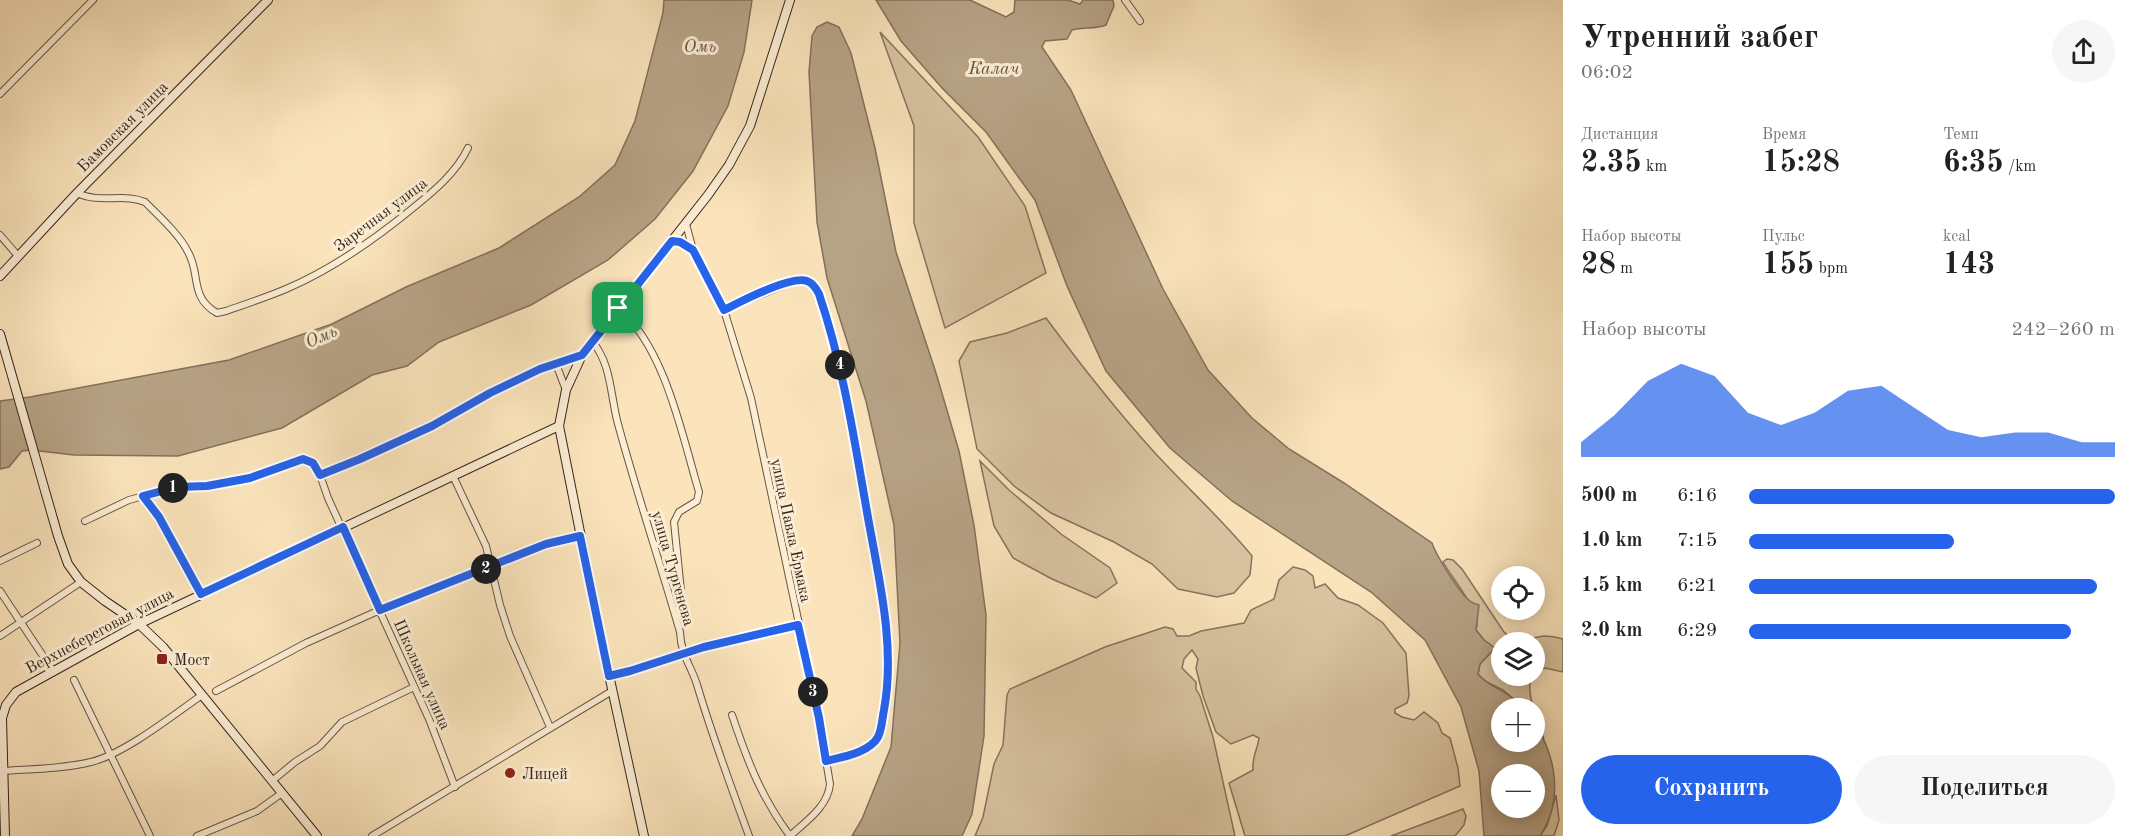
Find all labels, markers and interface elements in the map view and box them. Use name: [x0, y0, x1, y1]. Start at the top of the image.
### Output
button: share: [2052, 20, 2115, 83]
text: Утренний забег: [1581, 22, 1818, 55]
water label: Омь: [683, 38, 717, 56]
water label: Калач: [967, 60, 1020, 78]
text: 06:02: [1581, 63, 1633, 83]
street label: Бамовская улица: [75, 79, 172, 176]
text: Дистанция: [1581, 127, 1658, 143]
text: Время: [1762, 127, 1806, 143]
text: Темп: [1943, 127, 1979, 143]
text: 2.35: [1581, 148, 1642, 178]
text: 15:28: [1762, 148, 1840, 178]
text: 6:35: [1943, 148, 2004, 178]
text: km: [1642, 159, 1667, 175]
text: /km: [2004, 159, 2036, 175]
street label: Заречная улица: [332, 175, 431, 256]
text: Набор высоты: [1581, 229, 1681, 245]
text: Пульс: [1762, 229, 1805, 245]
text: kcal: [1943, 229, 1971, 245]
text: 28: [1581, 250, 1616, 280]
text: 155: [1762, 250, 1814, 280]
text: 143: [1943, 250, 1995, 280]
text: m: [1616, 261, 1633, 277]
text: bpm: [1814, 261, 1848, 277]
pin: [592, 282, 643, 333]
icon: arrive: [601, 291, 634, 324]
text: Набор высоты: [1581, 320, 1707, 340]
text: 242–260 m: [2012, 320, 2115, 340]
water label: Омь: [303, 322, 340, 352]
pin: 4: [825, 350, 855, 380]
text: 4: [835, 357, 845, 373]
street label: улица Павла Ермака: [767, 457, 813, 604]
pin: 1: [158, 473, 188, 503]
text: 1: [168, 480, 178, 496]
text: 500 m: [1581, 486, 1637, 506]
text: 6:16: [1677, 486, 1717, 506]
street label: улица Тургенева: [648, 509, 696, 628]
text: 1.0 km: [1581, 531, 1643, 551]
text: 7:15: [1677, 531, 1717, 551]
pin: 2: [471, 554, 501, 584]
text: 2: [481, 561, 491, 577]
map controls: [1491, 566, 1545, 818]
button: locate: [1491, 566, 1545, 620]
text: 1.5 km: [1581, 576, 1643, 596]
text: 6:21: [1677, 576, 1717, 596]
street label: Верхнебереговая улица: [23, 586, 177, 678]
street label: Школьная улица: [390, 617, 453, 732]
text: 2.0 km: [1581, 621, 1643, 641]
text: 6:29: [1677, 621, 1717, 641]
button: layers: [1491, 632, 1545, 686]
marker: Мост: [155, 652, 169, 666]
place label: Мост: [174, 653, 210, 669]
pin: 3: [798, 677, 828, 707]
text: 3: [808, 684, 818, 700]
button: +: [1491, 698, 1545, 752]
button: Сохранить: [1581, 755, 1842, 824]
button: Поделиться: [1854, 755, 2115, 824]
button: −: [1491, 764, 1545, 818]
marker: Лицей: [503, 766, 517, 780]
place label: Лицей: [522, 767, 568, 783]

